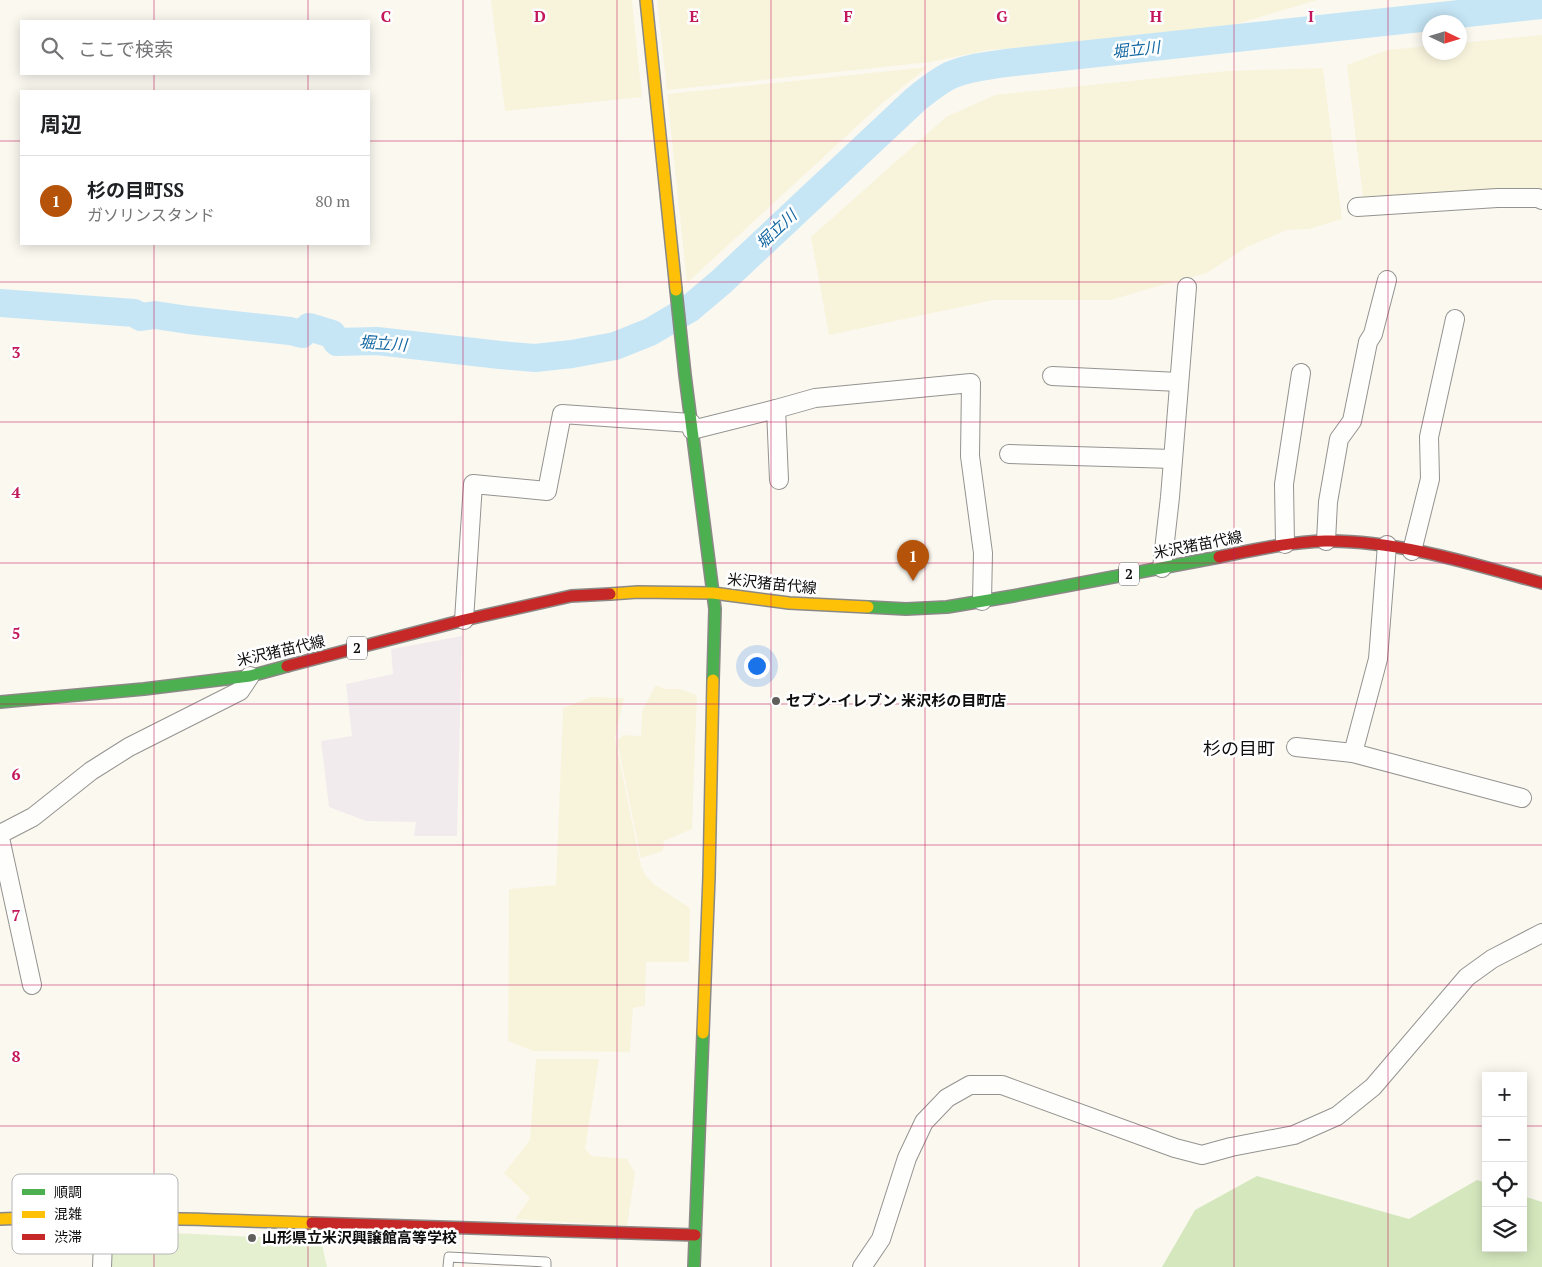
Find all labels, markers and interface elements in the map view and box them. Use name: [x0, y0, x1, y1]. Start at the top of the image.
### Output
text: C: [381, 5, 391, 27]
text: D: [534, 5, 546, 27]
text: E: [689, 5, 699, 27]
text: F: [843, 5, 853, 27]
text: G: [996, 5, 1008, 27]
text: H: [1150, 5, 1162, 27]
text: I: [1308, 5, 1314, 27]
north arrow: [1422, 15, 1467, 60]
search box: [20, 20, 370, 75]
icon: search: [38, 34, 66, 62]
water label: 堀立川: [1111, 35, 1163, 62]
text: ここで検索: [78, 36, 173, 61]
text: 周辺: [40, 110, 82, 138]
text: 杉の目町SS: [87, 177, 184, 202]
text: 1: [51, 190, 61, 212]
text: 80 m: [315, 190, 350, 212]
water label: 堀立川: [751, 203, 803, 253]
text: ガソリンスタンド: [87, 204, 215, 226]
water label: 堀立川: [358, 330, 410, 356]
text: 3: [11, 341, 21, 363]
text: 4: [11, 481, 21, 503]
street label: 米沢猪苗代線: [1152, 526, 1244, 562]
pin: 1: [897, 540, 929, 581]
road number: 2: [1119, 562, 1139, 586]
street label: 米沢猪苗代線: [726, 568, 818, 598]
text: 5: [11, 622, 21, 644]
street label: 米沢猪苗代線: [235, 630, 327, 670]
road number: 2: [347, 636, 367, 660]
your location: [744, 653, 770, 679]
place label: セブン-イレブン 米沢杉の目町店: [786, 690, 1006, 710]
marker: セブン-イレブン 米沢杉の目町店: [770, 695, 782, 707]
district label: 杉の目町: [1203, 736, 1275, 760]
text: 6: [11, 763, 21, 785]
text: 7: [11, 904, 21, 926]
text: 8: [11, 1045, 21, 1067]
map controls: [1482, 1072, 1527, 1252]
button: +: [1482, 1072, 1527, 1117]
button: −: [1482, 1117, 1527, 1162]
button: locate: [1482, 1162, 1527, 1207]
legend: [12, 1174, 178, 1254]
text: 順調: [54, 1182, 82, 1201]
text: 混雑: [54, 1204, 82, 1223]
button: layers: [1482, 1207, 1527, 1252]
text: 渋滞: [54, 1227, 82, 1246]
place label: 山形県立米沢興譲館高等学校: [262, 1227, 457, 1247]
marker: 山形県立米沢興譲館高等学校: [246, 1232, 258, 1244]

